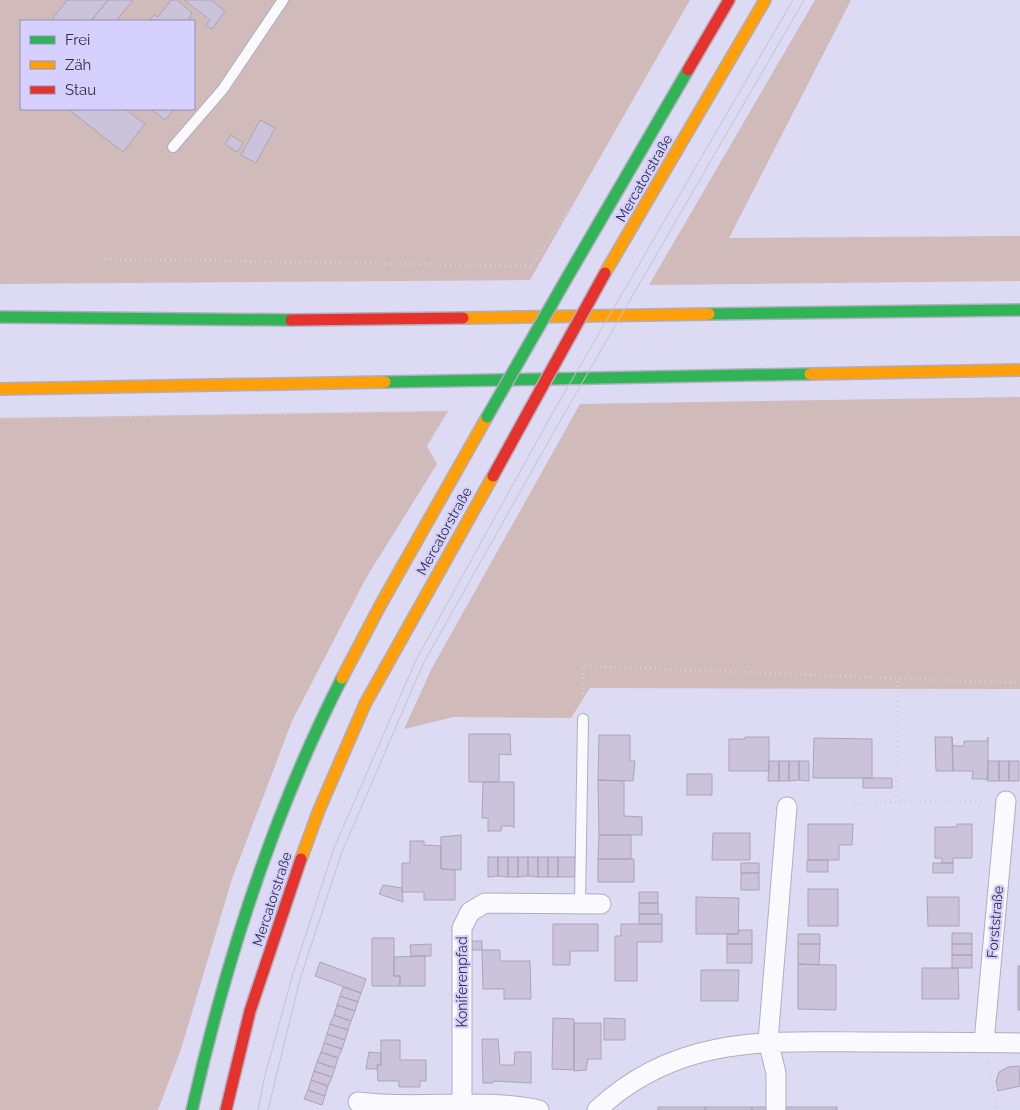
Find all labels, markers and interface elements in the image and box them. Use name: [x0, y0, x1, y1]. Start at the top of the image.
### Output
legend: [20, 20, 195, 110]
text: Frei: [65, 31, 90, 49]
text: Zäh: [65, 56, 91, 74]
text: Stau: [65, 81, 96, 99]
street label: Mercatorstraße: [613, 132, 675, 224]
street label: Mercatorstraße: [413, 484, 475, 578]
street label: Mercatorstraße: [249, 850, 295, 948]
street label: Forststraße: [984, 885, 1006, 959]
street label: Koniferenpfad: [454, 936, 470, 1028]

